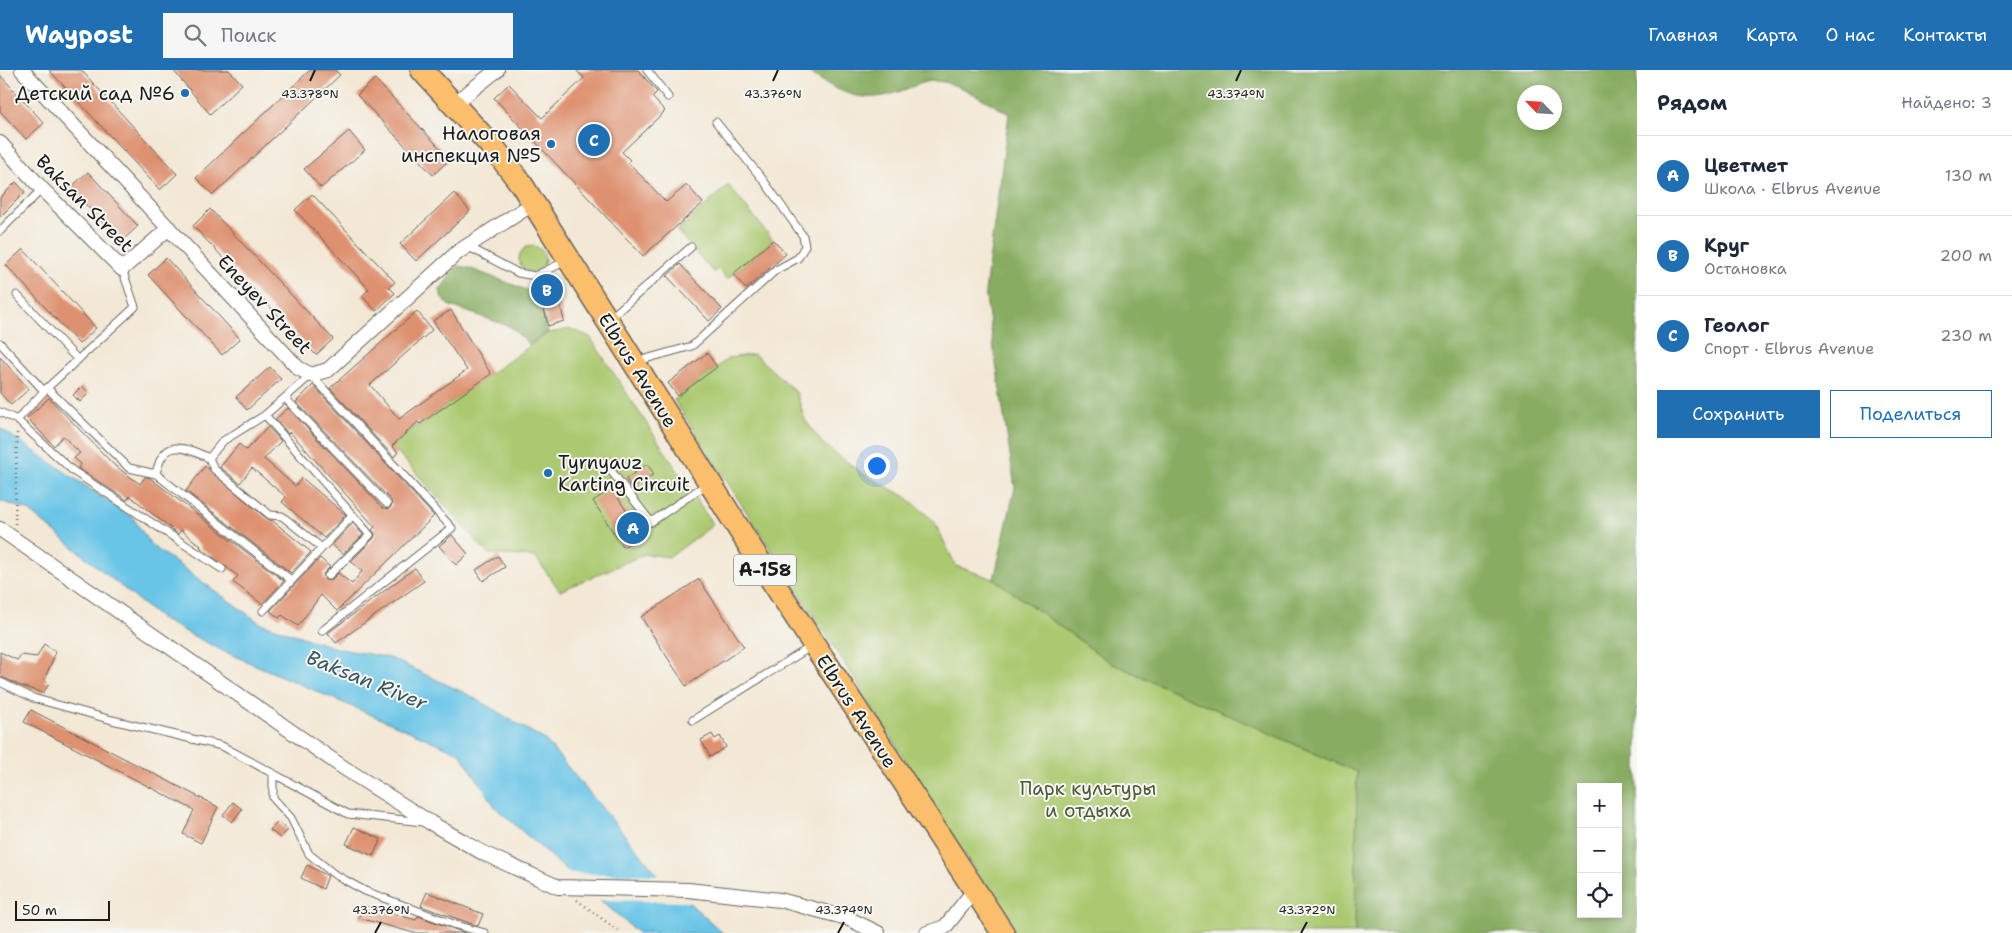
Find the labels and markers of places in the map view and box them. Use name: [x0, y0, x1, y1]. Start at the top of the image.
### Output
place label: Детский сад №6: [15, 81, 175, 106]
marker: Детский сад №6: [179, 87, 191, 99]
place label: Налоговая инспекция №5: [401, 121, 541, 168]
pin: C: [578, 121, 610, 159]
marker: Налоговая инспекция №5: [545, 138, 557, 150]
pin: B: [531, 271, 563, 309]
place label: Tyrnyauz Karting Circuit: [558, 450, 690, 497]
marker: Tyrnyauz Karting Circuit: [542, 467, 554, 479]
pin: A: [617, 509, 649, 547]

